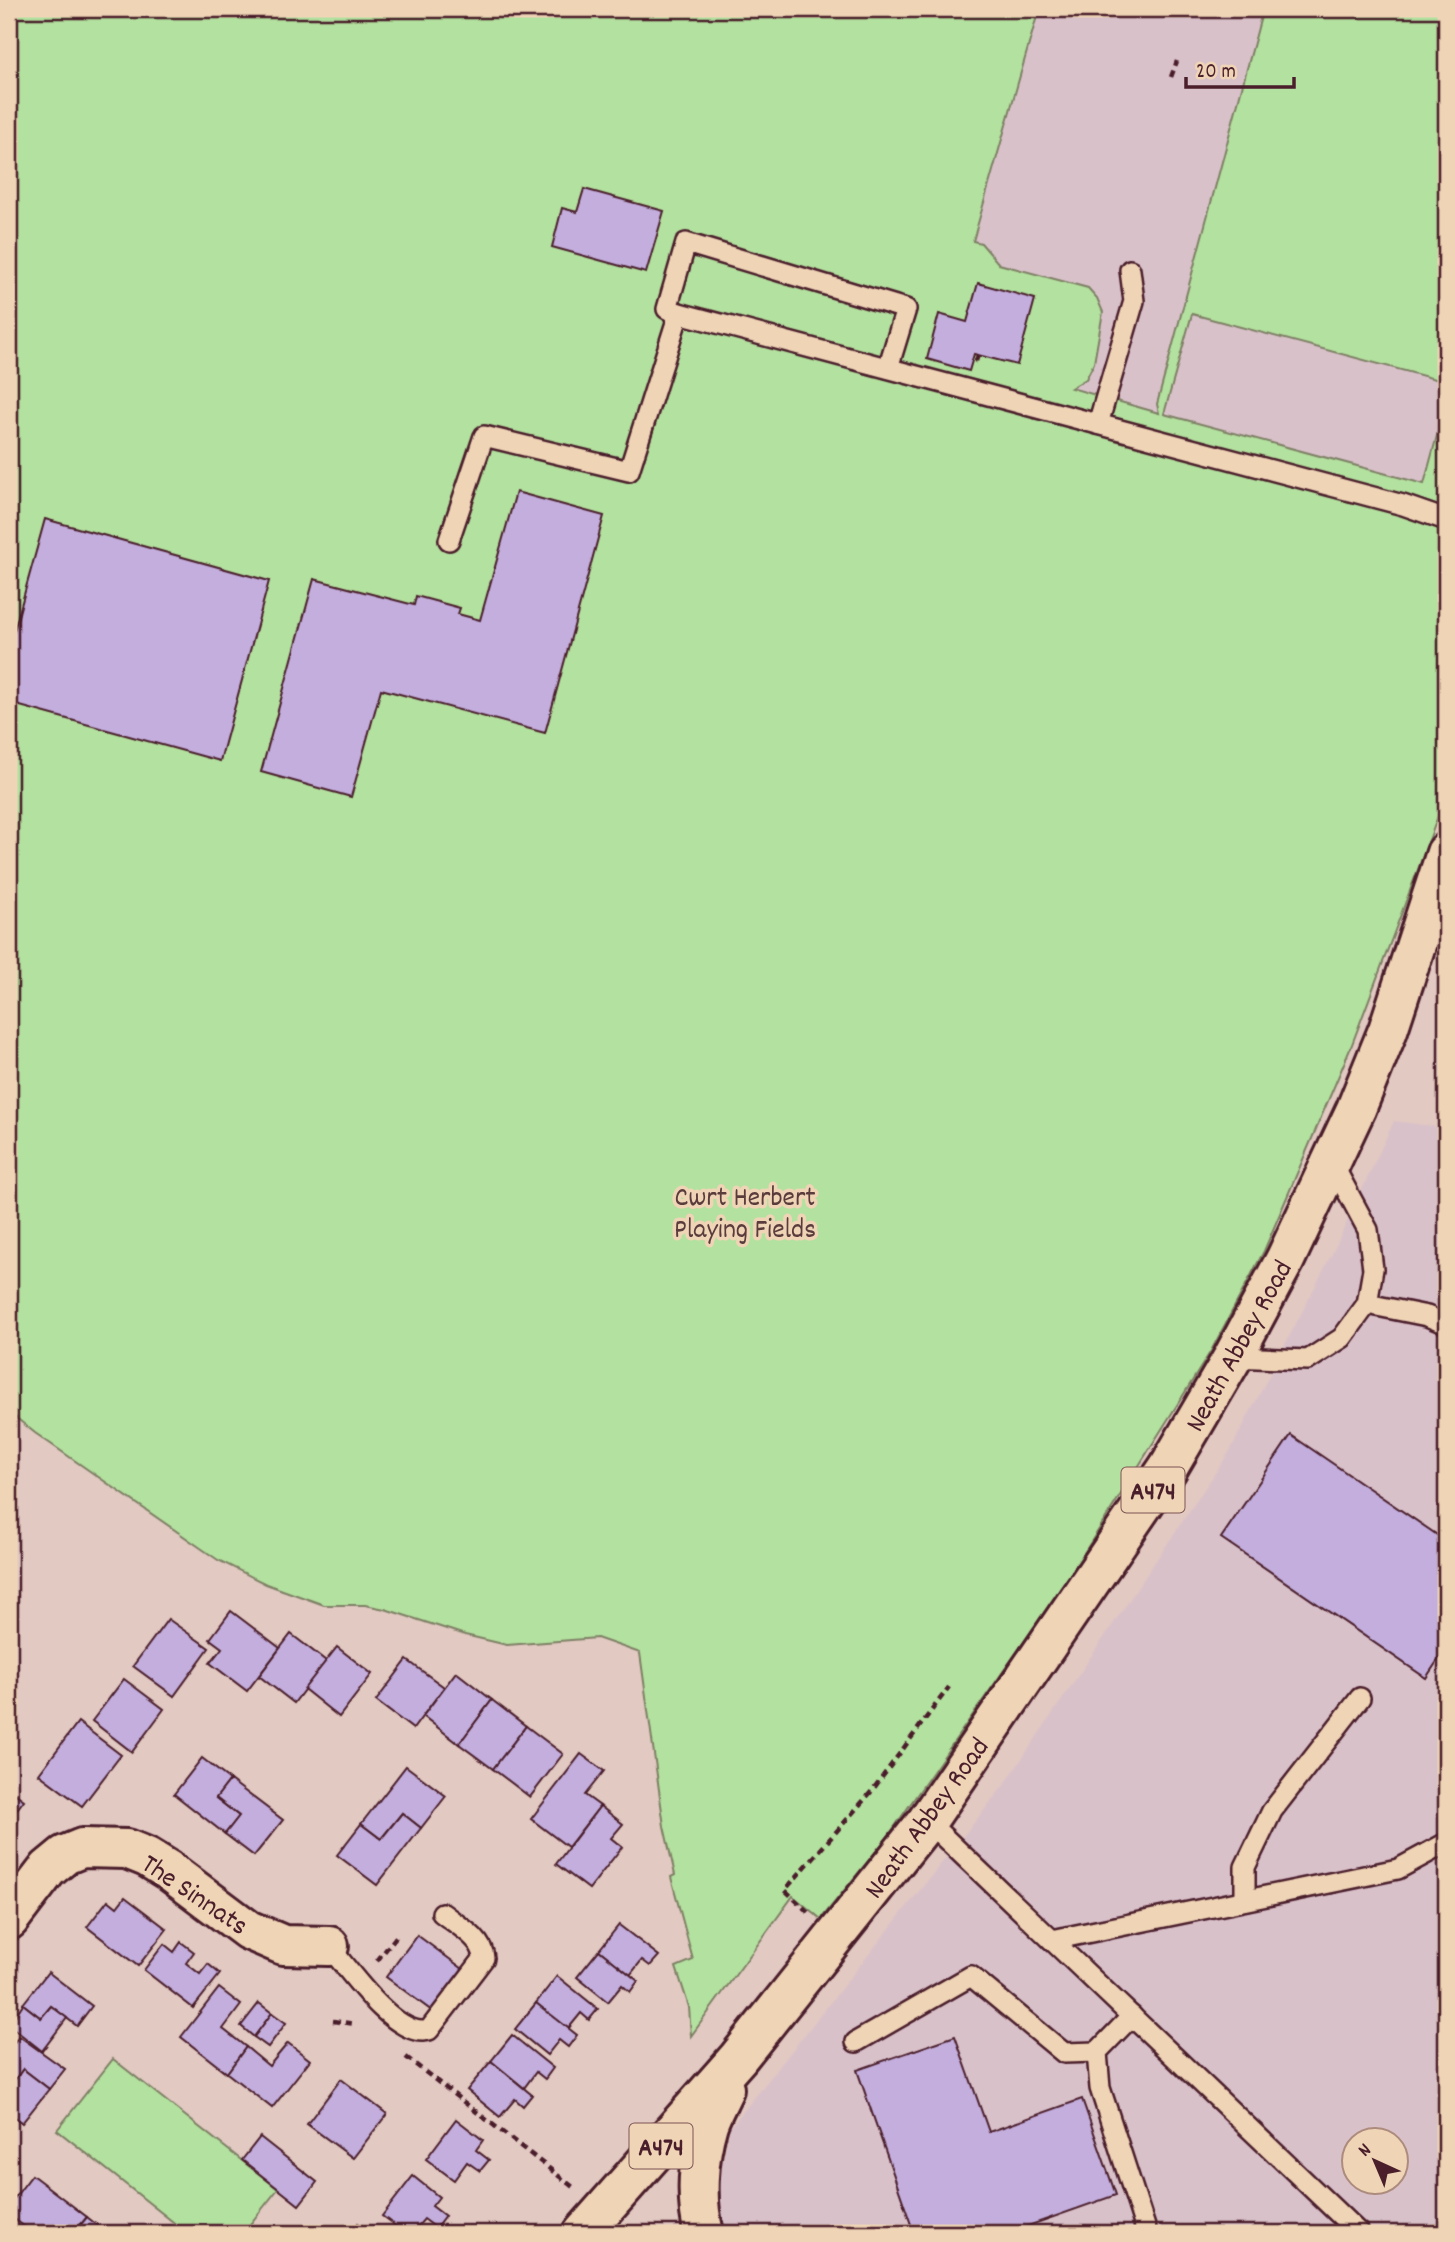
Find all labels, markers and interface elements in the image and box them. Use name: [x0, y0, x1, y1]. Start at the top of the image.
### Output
scale bar: [1186, 46, 1294, 90]
text: 20 m: [1196, 58, 1236, 88]
park label: Cwrt Herbert Playing Fields: [674, 1180, 816, 1252]
street label: Neath Abbey Road: [1178, 1254, 1305, 1441]
road number: A474: [1122, 1468, 1184, 1512]
street label: Neath Abbey Road: [857, 1731, 1001, 1909]
street label: The Sinnats: [132, 1847, 255, 1948]
road number: A474: [630, 2124, 692, 2168]
north arrow: [1340, 2126, 1410, 2196]
text: N: [1353, 2138, 1378, 2164]

